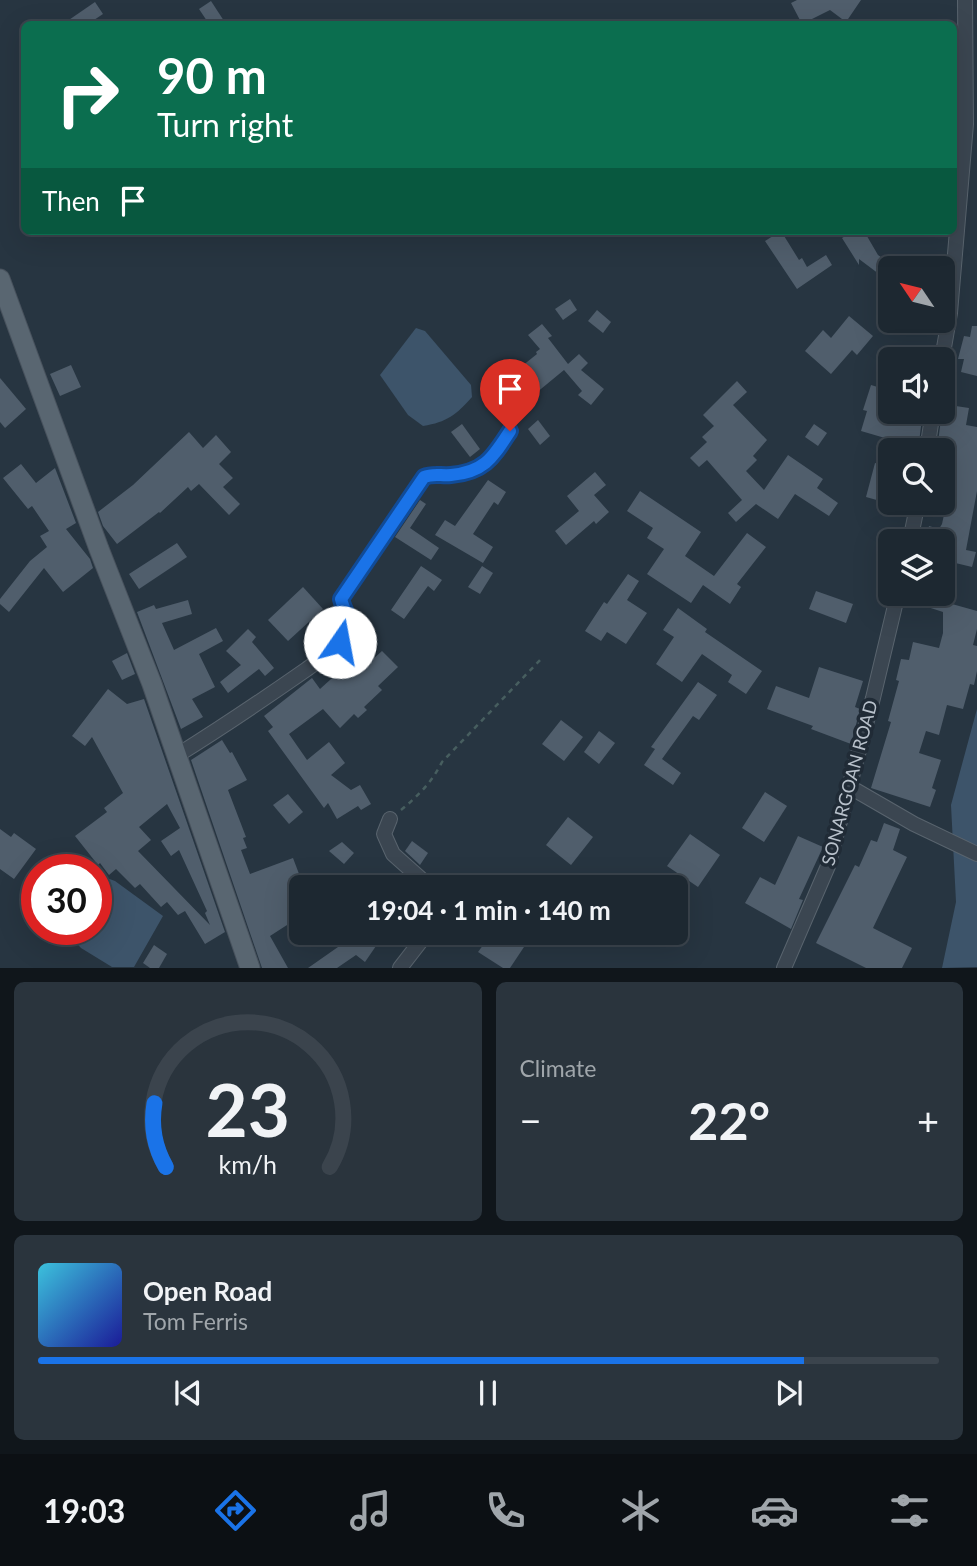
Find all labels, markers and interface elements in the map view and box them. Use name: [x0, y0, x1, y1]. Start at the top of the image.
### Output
text: 90 m: [157, 46, 267, 104]
icon: right: [42, 49, 133, 140]
text: Turn right: [157, 105, 293, 144]
icon: arrive: [114, 182, 152, 220]
text: Then: [42, 185, 100, 217]
north arrow: [878, 256, 956, 332]
map controls: [878, 256, 955, 606]
button: sound: [878, 347, 955, 424]
pin: [480, 359, 540, 431]
icon: arrive: [491, 370, 529, 408]
button: search: [878, 438, 955, 515]
button: layers: [878, 529, 955, 606]
position arrow: [303, 605, 377, 679]
street label: SONARGOAN ROAD: [816, 698, 882, 868]
speed limit sign: 30: [21, 854, 112, 945]
text: 19:04 · 1 min · 140 m: [366, 894, 611, 926]
text: Climate: [520, 1054, 596, 1082]
text: 23: [206, 1066, 290, 1154]
text: 22°: [688, 1089, 770, 1151]
text: −: [520, 1097, 542, 1143]
text: +: [917, 1097, 939, 1143]
text: km/h: [218, 1149, 277, 1179]
text: Open Road: [143, 1275, 272, 1307]
text: Tom Ferris: [143, 1307, 248, 1335]
icon: previous: [169, 1374, 207, 1412]
icon: pause: [469, 1374, 507, 1412]
icon: next: [770, 1374, 808, 1412]
icon: directions: [211, 1486, 260, 1535]
icon: music: [346, 1486, 395, 1535]
icon: phone: [481, 1486, 530, 1535]
icon: climate: [616, 1486, 665, 1535]
icon: car: [750, 1486, 799, 1535]
icon: filters: [885, 1486, 934, 1535]
text: 19:03: [43, 1491, 125, 1530]

